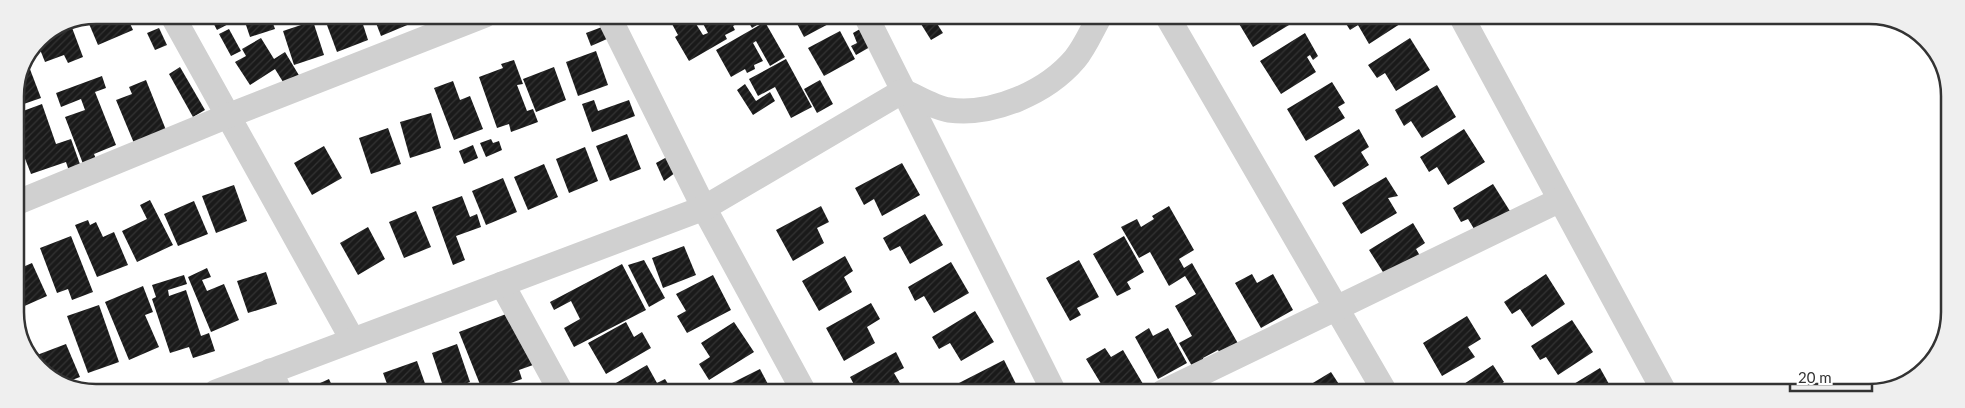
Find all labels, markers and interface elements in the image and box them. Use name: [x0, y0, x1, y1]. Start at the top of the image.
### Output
scale bar: [1790, 360, 1872, 392]
text: 20 m: [1798, 368, 1832, 386]

